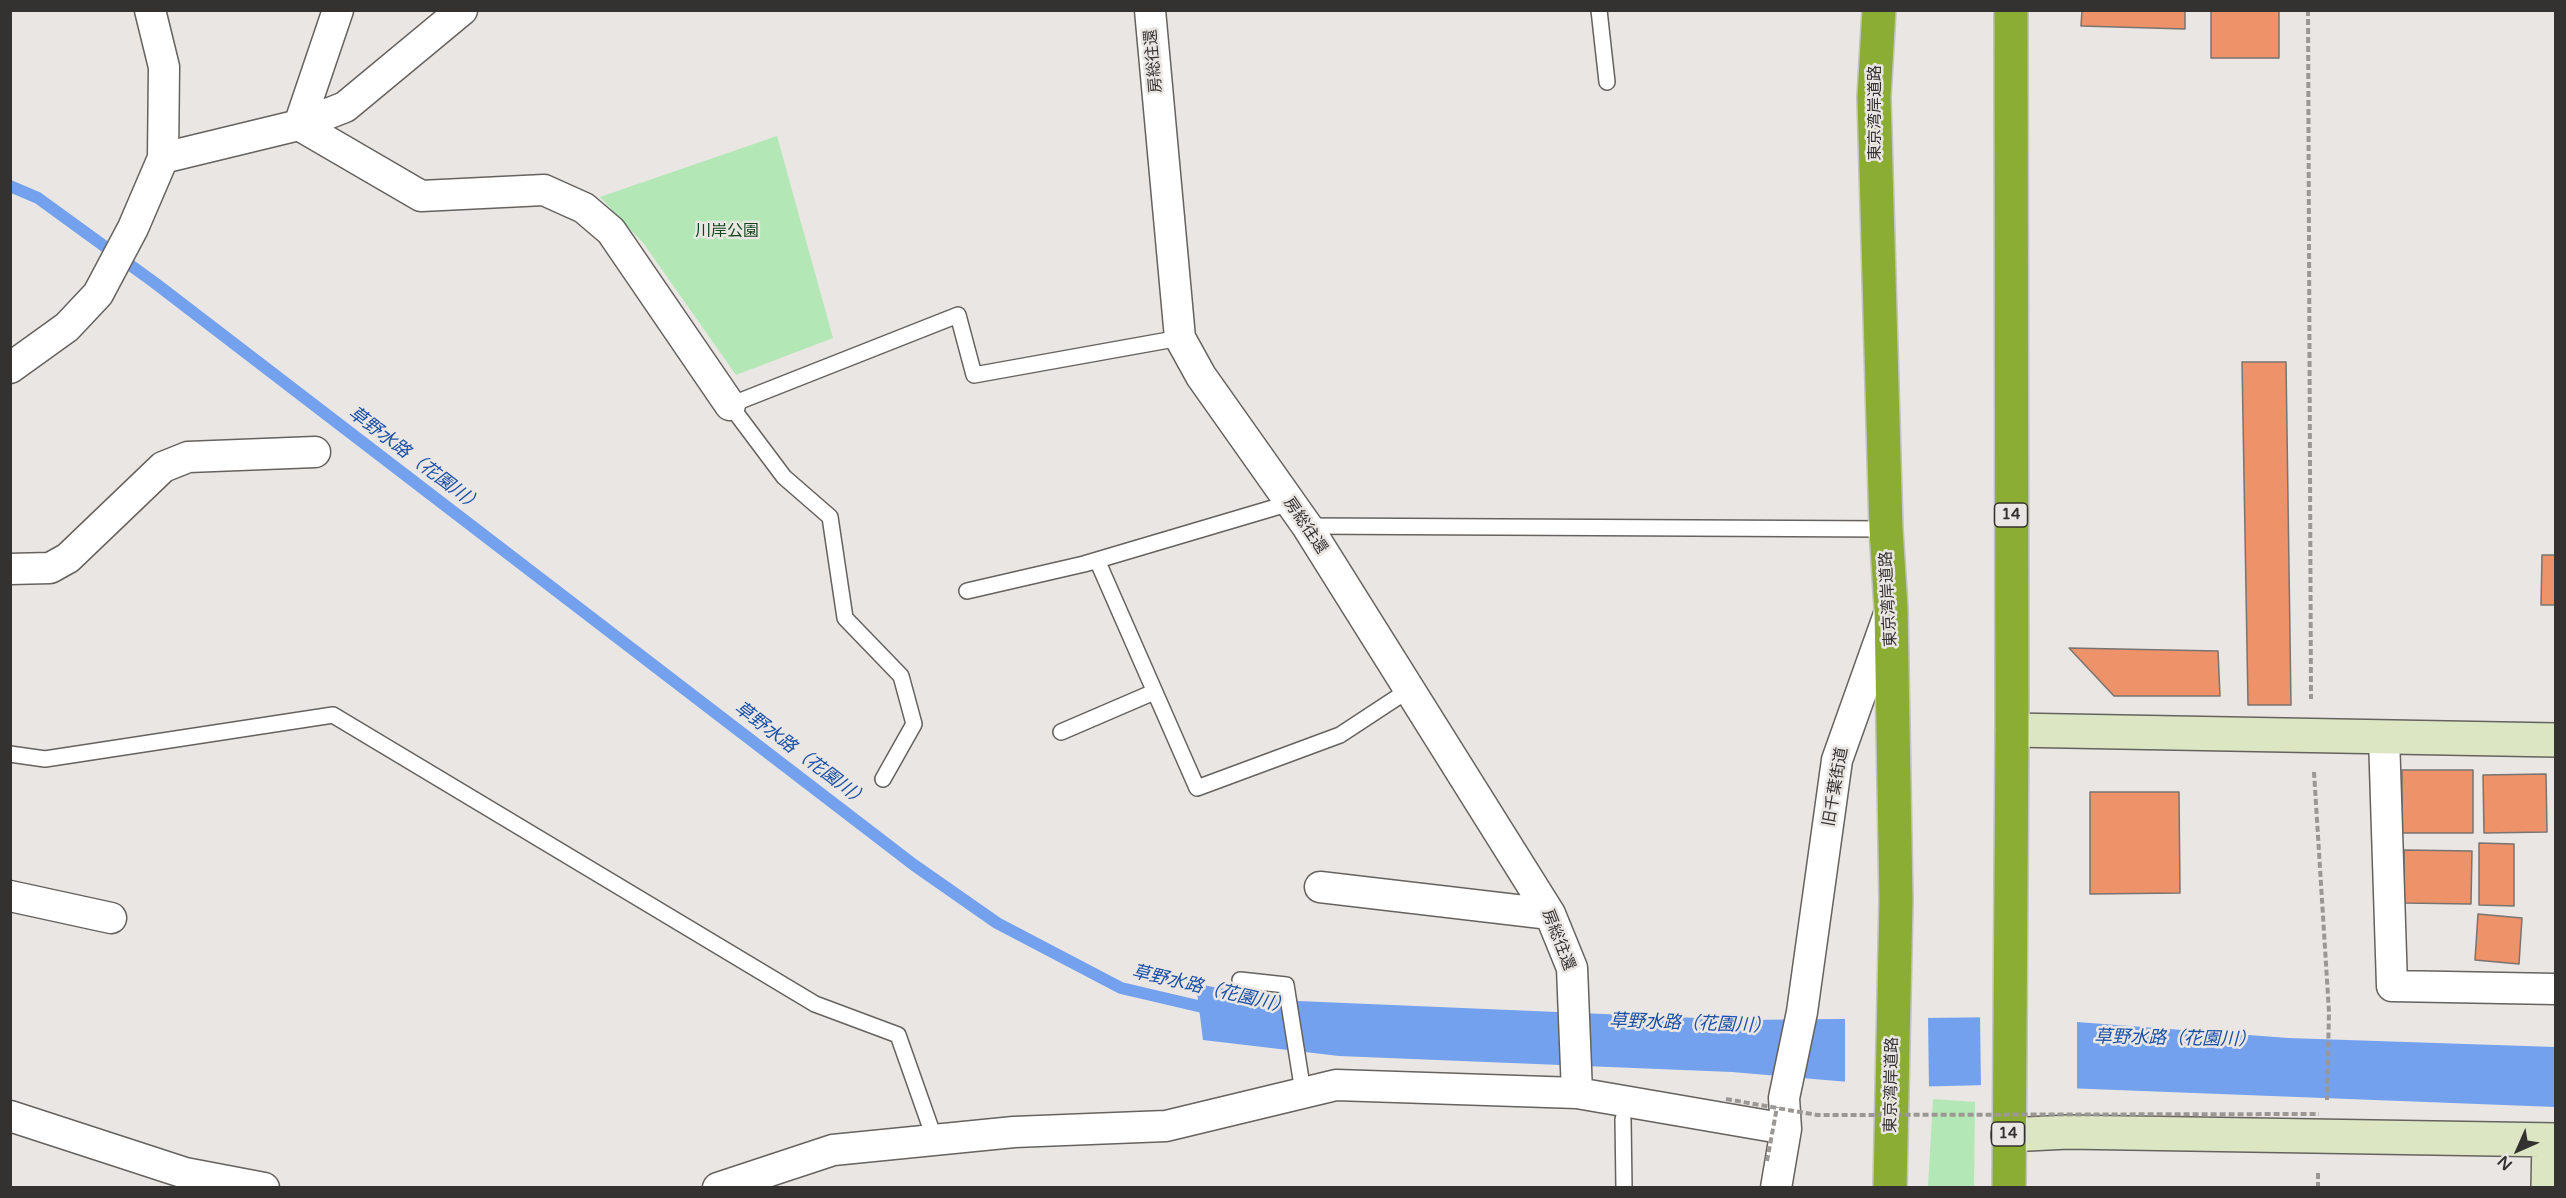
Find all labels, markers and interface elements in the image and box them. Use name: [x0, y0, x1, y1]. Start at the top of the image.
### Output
street label: 房総往還: [1142, 28, 1166, 94]
street label: 東京湾岸道路: [1866, 65, 1886, 161]
park label: 川岸公園: [695, 222, 759, 242]
water label: 草野水路（花園川）: [344, 403, 486, 517]
street label: 房総往還: [1279, 494, 1331, 558]
road number: 14: [1994, 503, 2028, 527]
street label: 東京湾岸道路: [1877, 551, 1901, 647]
water label: 草野水路（花園川）: [730, 698, 872, 812]
street label: 旧千葉街道: [1820, 746, 1852, 828]
street label: 房総往還: [1538, 907, 1578, 973]
water label: 草野水路（花園川）: [1130, 961, 1292, 1019]
water label: 草野水路（花園川）: [1609, 1010, 1771, 1038]
water label: 草野水路（花園川）: [2094, 1027, 2256, 1051]
street label: 東京湾岸道路: [1882, 1037, 1902, 1133]
north arrow: [2488, 1120, 2548, 1180]
road number: 14: [1992, 1122, 2024, 1146]
text: N: [2494, 1151, 2517, 1174]

